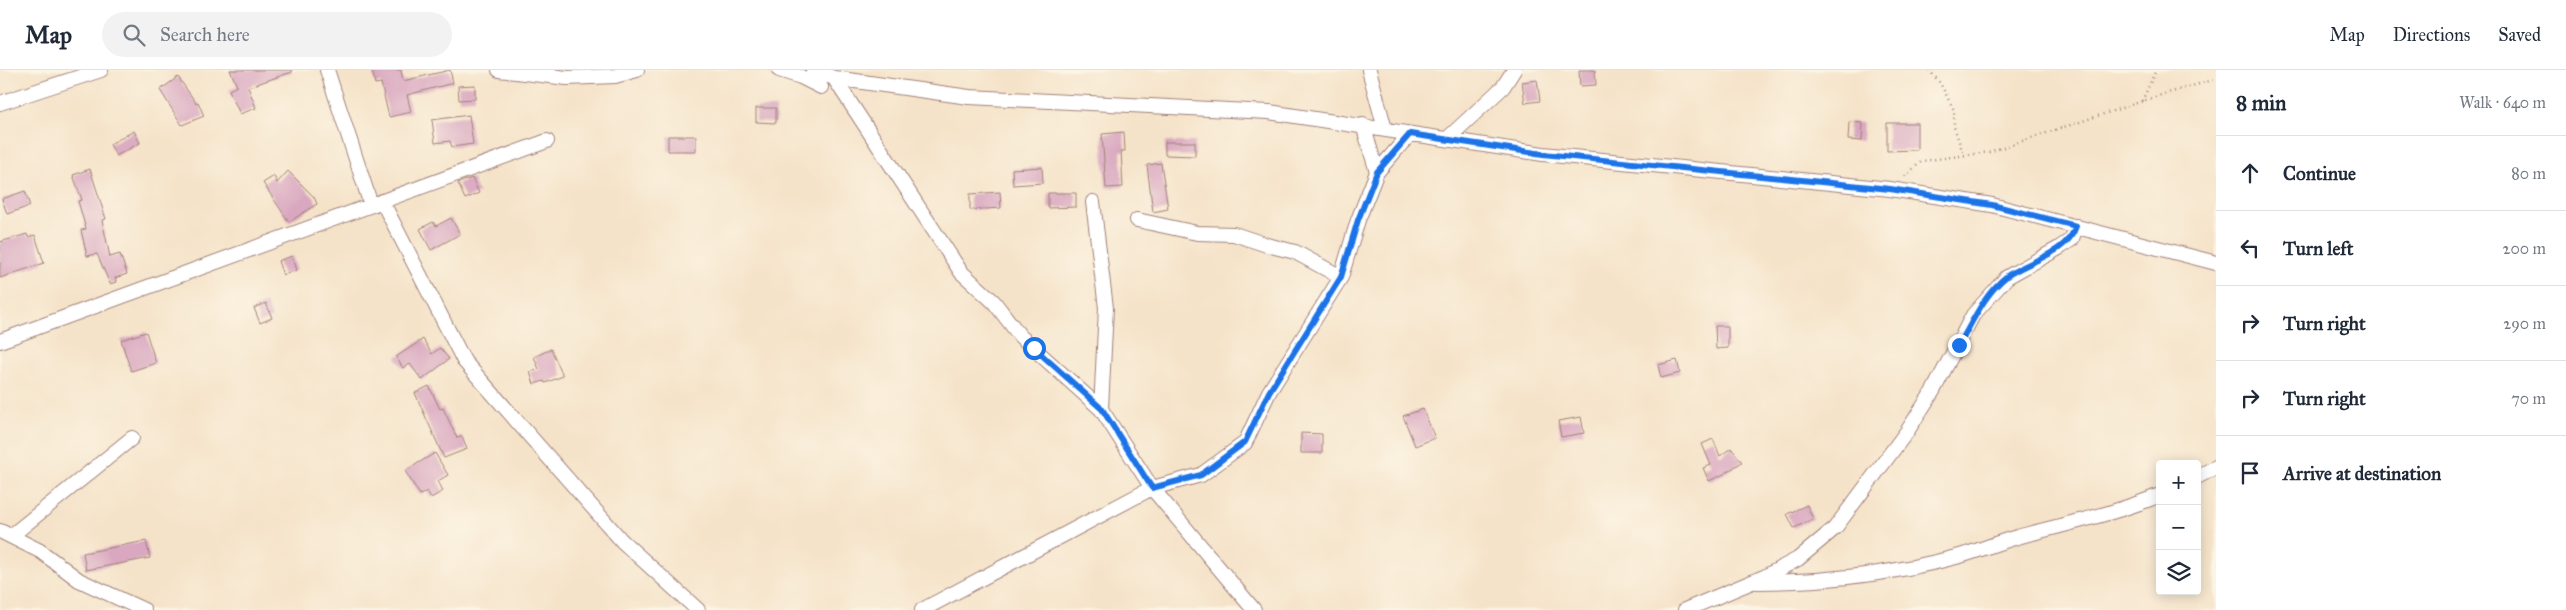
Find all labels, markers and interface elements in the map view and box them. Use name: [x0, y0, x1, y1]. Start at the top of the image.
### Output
search box: [102, 12, 452, 57]
text: Map: [25, 20, 72, 50]
icon: search: [120, 21, 148, 49]
text: Search here: [160, 23, 250, 46]
text: Map: [2329, 24, 2365, 46]
text: Directions: [2393, 24, 2470, 46]
text: Saved: [2498, 24, 2541, 46]
text: 8 min: [2236, 90, 2286, 116]
text: Walk · 640 m: [2459, 93, 2546, 112]
icon: ahead: [2236, 159, 2264, 187]
text: Continue: [2283, 162, 2356, 185]
text: 80 m: [2511, 164, 2546, 183]
icon: left: [2236, 234, 2264, 262]
text: Turn left: [2283, 237, 2353, 260]
text: 200 m: [2503, 239, 2546, 258]
icon: right: [2236, 309, 2264, 337]
text: Turn right: [2283, 312, 2366, 335]
text: 290 m: [2503, 314, 2546, 333]
route end: [1948, 334, 1971, 357]
route start: [1023, 337, 1046, 360]
icon: right: [2236, 384, 2264, 412]
text: Turn right: [2283, 387, 2366, 410]
text: 70 m: [2511, 389, 2546, 408]
icon: arrive: [2236, 459, 2264, 487]
map controls: [2156, 460, 2201, 595]
button: +: [2156, 460, 2201, 505]
text: Arrive at destination: [2283, 462, 2441, 485]
button: −: [2156, 505, 2201, 550]
button: layers: [2156, 550, 2201, 595]

